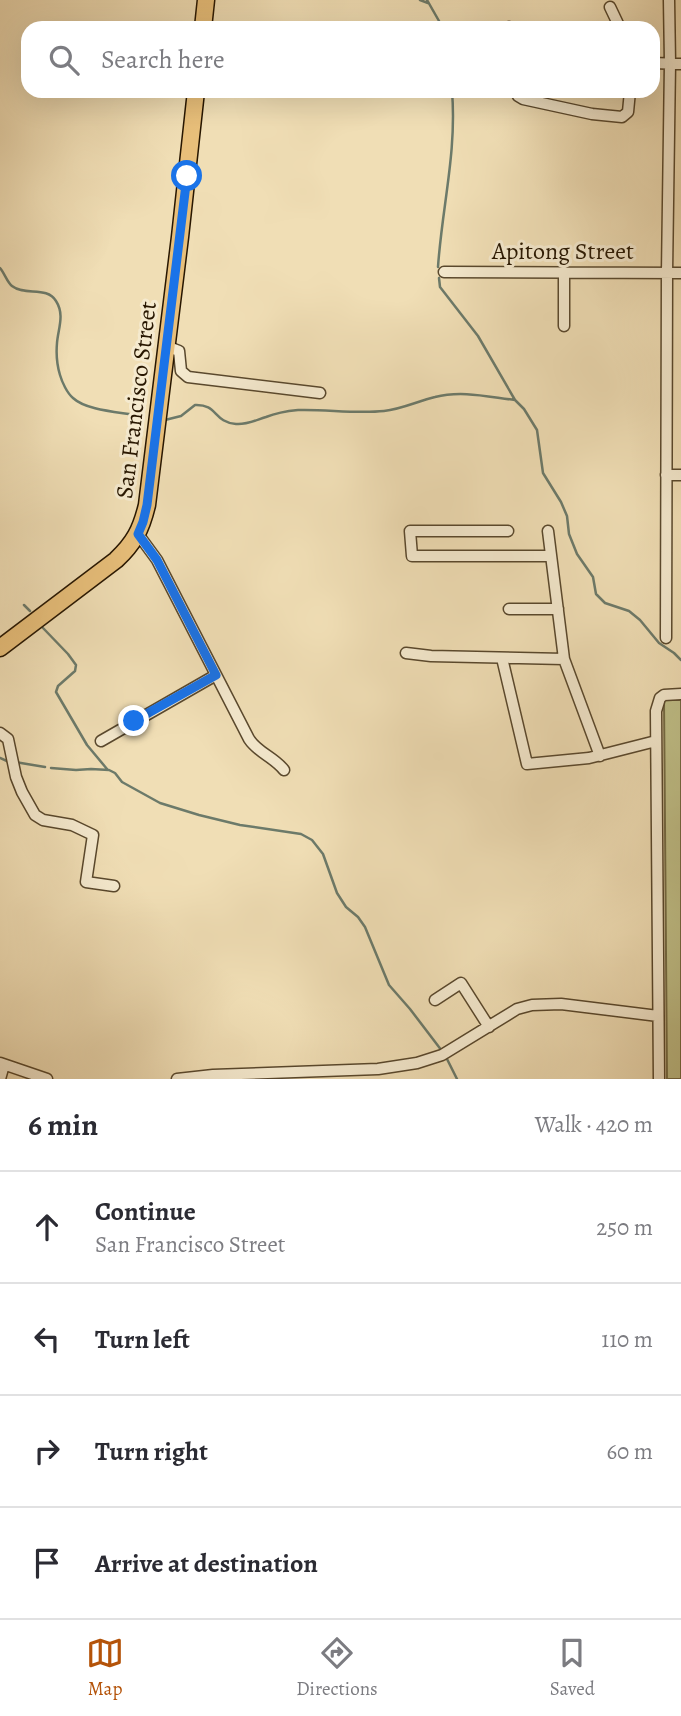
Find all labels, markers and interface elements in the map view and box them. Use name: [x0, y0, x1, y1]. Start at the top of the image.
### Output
search box: [21, 21, 660, 98]
icon: search: [45, 41, 83, 79]
text: Search here: [101, 42, 225, 77]
route start: [171, 160, 202, 191]
street label: Apitong Street: [491, 235, 634, 267]
street label: San Francisco Street: [108, 299, 164, 500]
route end: [118, 705, 149, 736]
text: 6 min: [28, 1105, 98, 1145]
text: Walk · 420 m: [535, 1109, 653, 1140]
text: Continue: [95, 1194, 196, 1229]
icon: ahead: [28, 1208, 66, 1246]
text: 250 m: [596, 1212, 653, 1243]
text: San Francisco Street: [95, 1229, 285, 1260]
icon: left: [28, 1320, 66, 1358]
text: Turn left: [95, 1322, 190, 1357]
text: 110 m: [601, 1324, 653, 1355]
icon: right: [28, 1432, 66, 1470]
text: Turn right: [95, 1434, 208, 1469]
text: 60 m: [606, 1436, 653, 1467]
icon: arrive: [28, 1544, 66, 1582]
text: Arrive at destination: [95, 1546, 318, 1581]
tab: Map: [86, 1634, 124, 1702]
tab: Directions: [296, 1634, 378, 1702]
tab: Saved: [550, 1634, 595, 1702]

